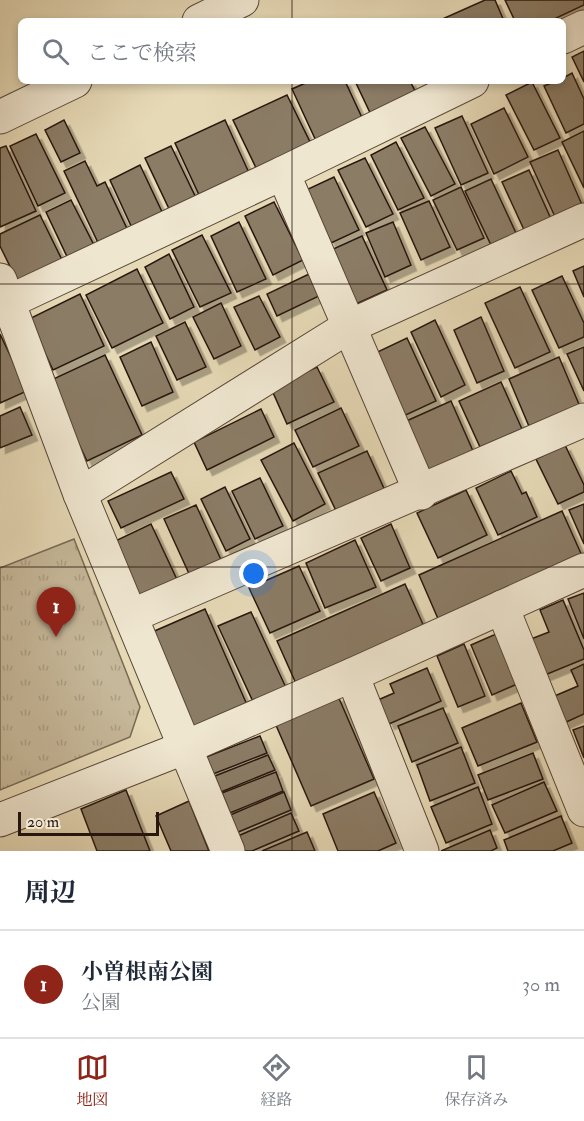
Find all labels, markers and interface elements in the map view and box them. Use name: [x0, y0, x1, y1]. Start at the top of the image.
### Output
search box: [18, 18, 566, 84]
icon: search: [39, 35, 72, 68]
text: ここで検索: [87, 39, 197, 67]
your location: [239, 559, 268, 588]
pin: 1: [36, 588, 76, 637]
scale bar: [18, 809, 159, 836]
text: 20 m: [27, 812, 59, 832]
text: 周辺: [24, 877, 76, 909]
text: 小曽根南公園: [81, 958, 213, 986]
text: 1: [40, 972, 47, 997]
text: 30 m: [522, 972, 560, 997]
text: 公園: [81, 990, 121, 1015]
tab: 地図: [76, 1051, 109, 1110]
tab: 経路: [260, 1051, 293, 1110]
tab: 保存済み: [444, 1051, 508, 1110]

